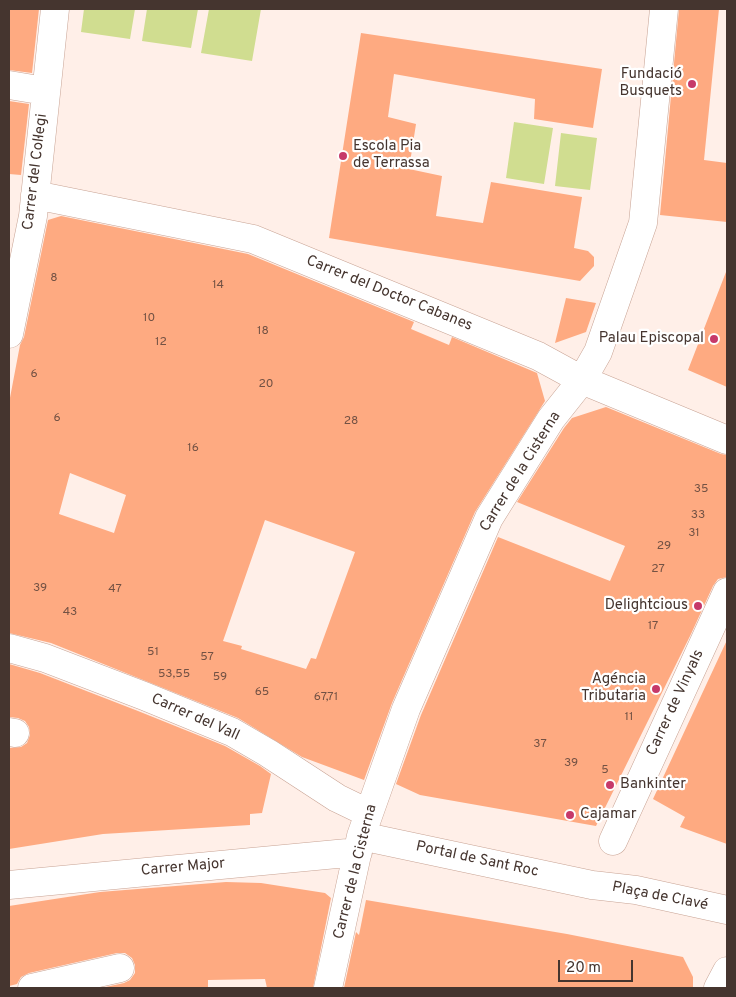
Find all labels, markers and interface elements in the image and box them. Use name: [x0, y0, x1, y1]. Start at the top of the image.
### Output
place label: Fundació Busquets: [620, 66, 682, 101]
marker: Fundació Busquets: [686, 78, 698, 90]
street label: Carrer del Col·legi: [20, 113, 52, 231]
place label: Escola Pia de Terrassa: [353, 138, 430, 173]
marker: Escola Pia de Terrassa: [337, 150, 349, 162]
street label: Carrer del Doctor Cabanes: [303, 252, 475, 336]
house number: 8: [50, 272, 58, 286]
house number: 14: [212, 279, 224, 293]
house number: 10: [143, 312, 155, 326]
house number: 18: [257, 325, 269, 339]
place label: Palau Episcopal: [599, 330, 704, 348]
marker: Palau Episcopal: [708, 333, 720, 345]
house number: 12: [155, 336, 167, 350]
house number: 6: [30, 368, 38, 382]
house number: 20: [258, 378, 274, 392]
street label: Carrer de la Cisterna: [477, 409, 565, 535]
house number: 6: [53, 412, 61, 426]
house number: 28: [344, 415, 358, 429]
house number: 16: [187, 442, 199, 456]
house number: 35: [694, 483, 708, 497]
house number: 33: [691, 509, 705, 523]
house number: 31: [688, 527, 700, 541]
house number: 29: [657, 540, 671, 554]
house number: 27: [651, 563, 665, 577]
house number: 39: [33, 582, 47, 596]
house number: 47: [108, 583, 122, 597]
place label: Delightcious: [605, 597, 688, 615]
marker: Delightcious: [692, 600, 704, 612]
house number: 43: [63, 606, 77, 620]
house number: 17: [648, 620, 658, 634]
house number: 51: [147, 646, 159, 660]
street label: Carrer de Vinyals: [644, 647, 708, 759]
house number: 57: [200, 651, 214, 665]
house number: 53,55: [158, 668, 190, 682]
house number: 59: [213, 671, 227, 685]
place label: Agéncia Tributaria: [581, 671, 646, 706]
marker: Agéncia Tributaria: [650, 683, 662, 695]
house number: 65: [255, 686, 269, 700]
street label: Carrer del Vall: [148, 690, 242, 746]
house number: 67,71: [314, 691, 338, 705]
house number: 11: [625, 711, 633, 725]
house number: 37: [533, 738, 547, 752]
house number: 39: [564, 757, 578, 771]
house number: 5: [601, 764, 609, 778]
place label: Bankinter: [620, 776, 686, 794]
marker: Bankinter: [604, 779, 616, 791]
street label: Carrer de la Cisterna: [331, 803, 381, 941]
place label: Cajamar: [580, 806, 637, 824]
marker: Cajamar: [564, 809, 576, 821]
street label: Portal de Sant Roc: [414, 838, 540, 882]
street label: Carrer Major: [140, 855, 226, 881]
street label: Plaça de Clavé: [610, 879, 710, 915]
scale bar: [561, 950, 636, 982]
text: 20 m: [566, 959, 601, 978]

